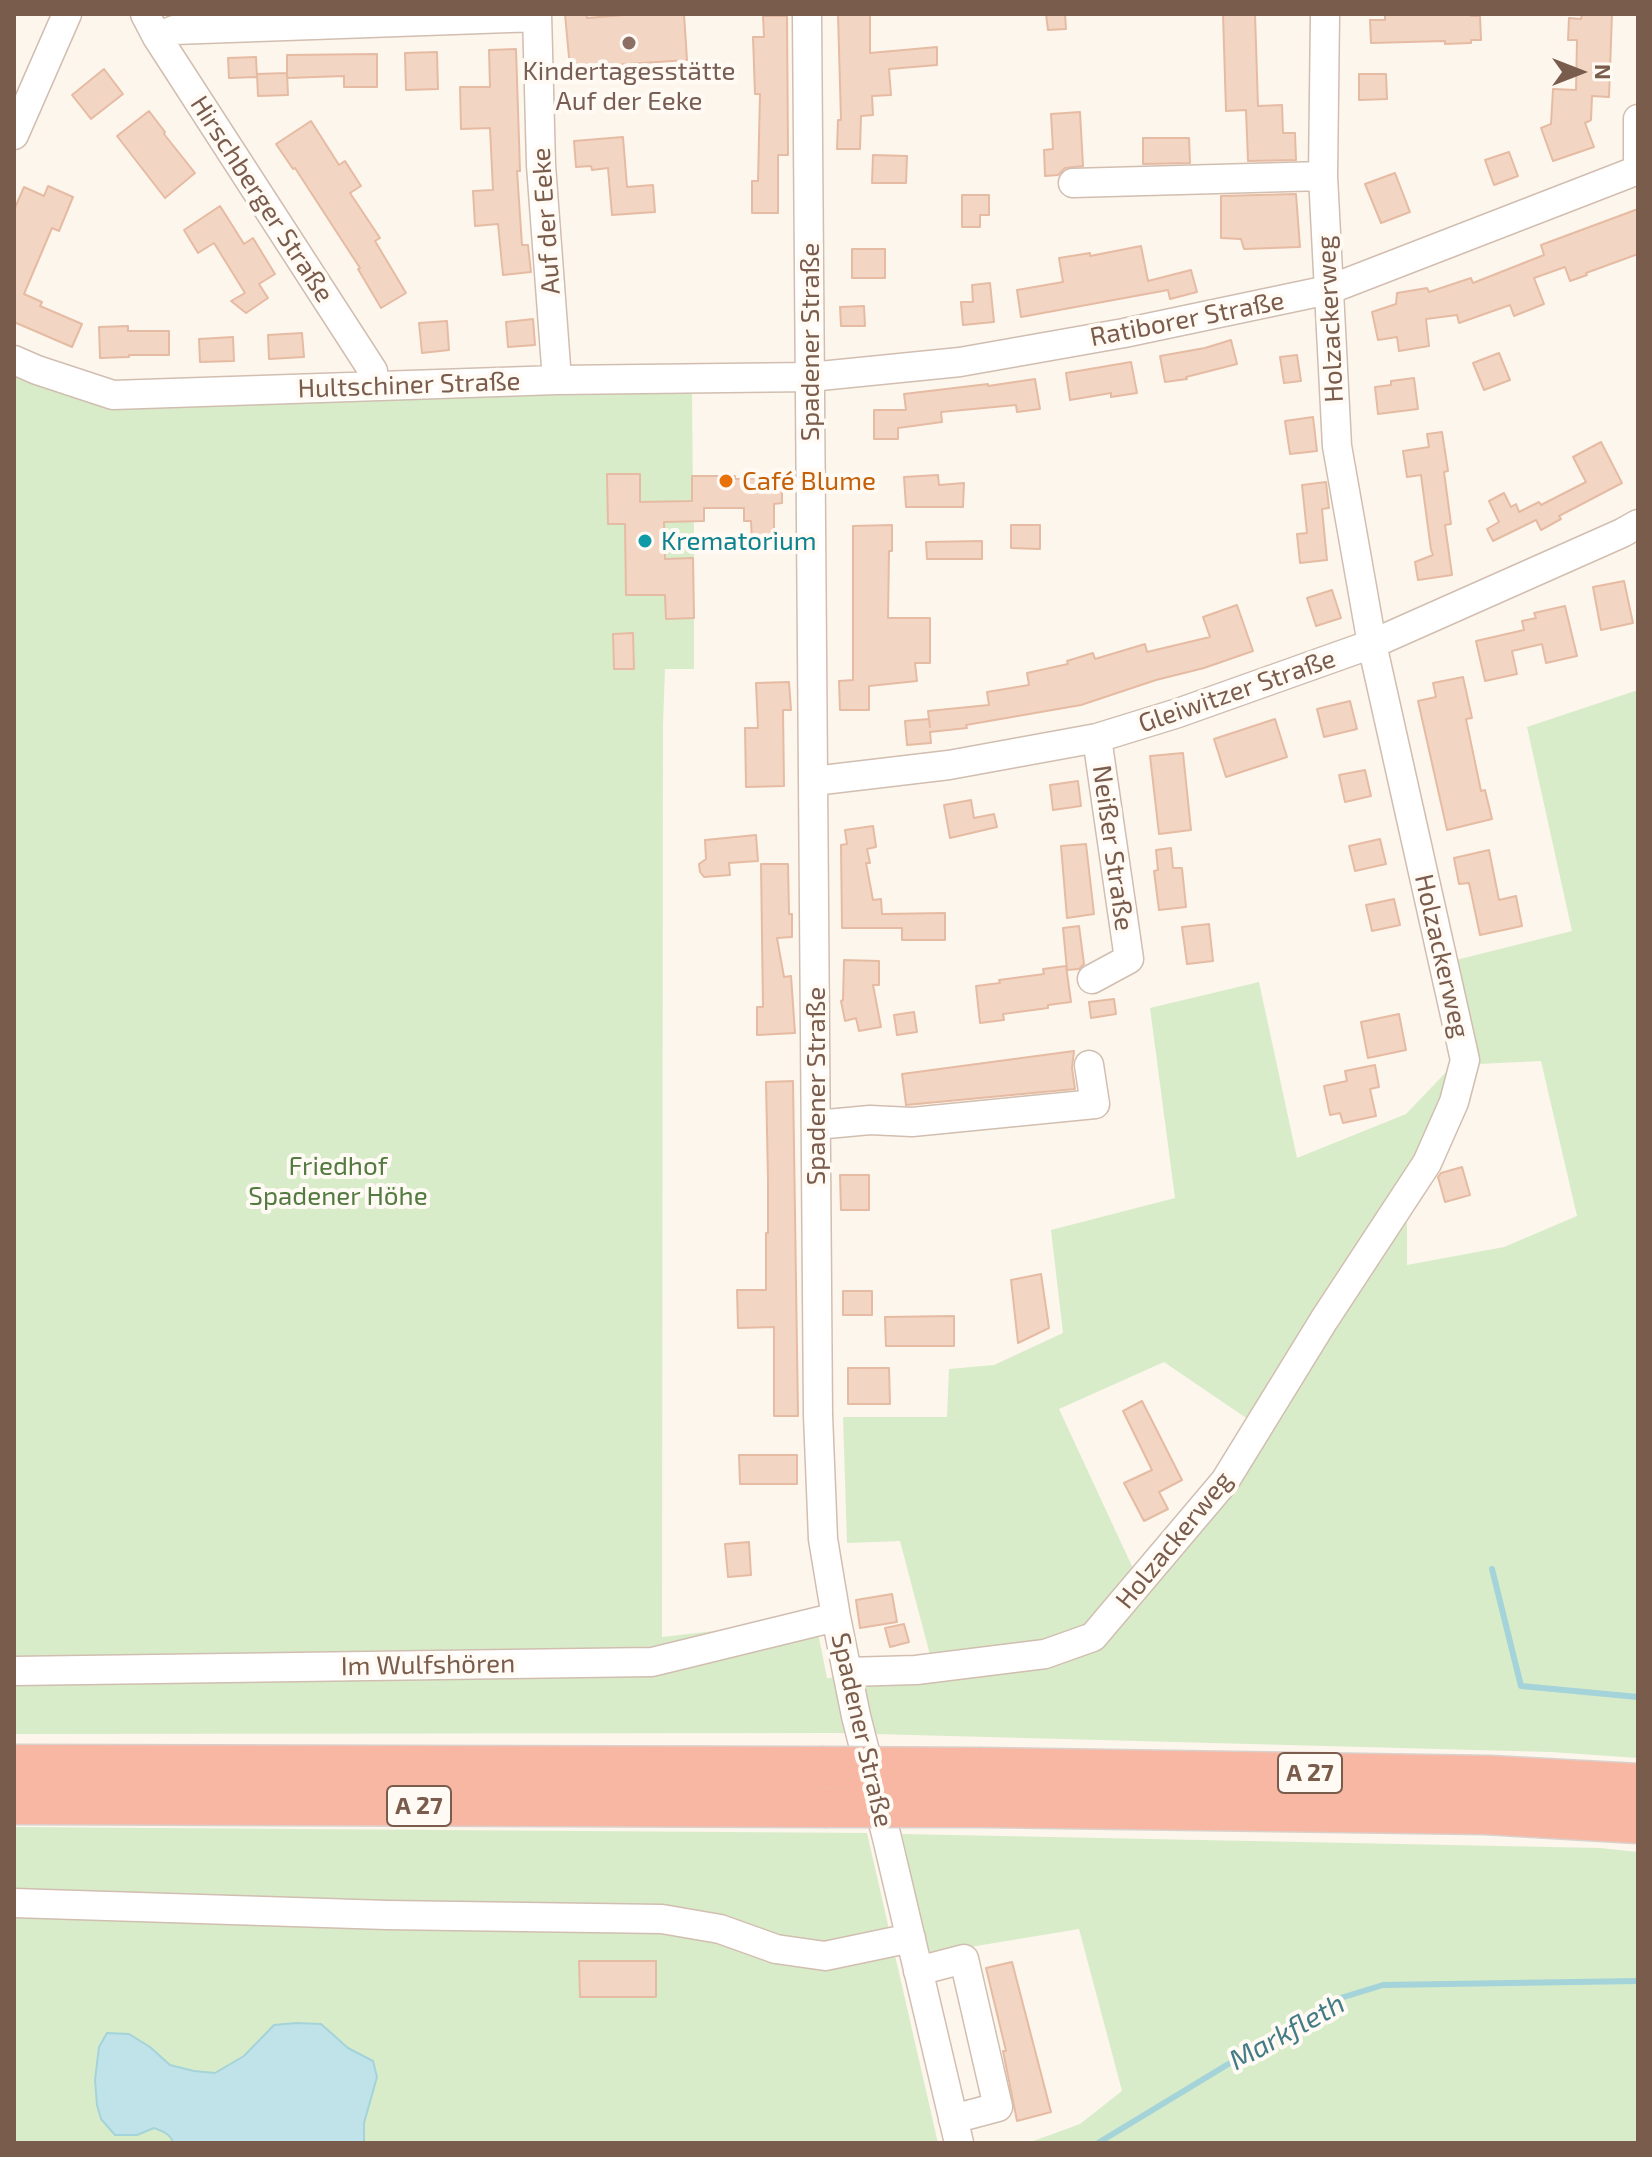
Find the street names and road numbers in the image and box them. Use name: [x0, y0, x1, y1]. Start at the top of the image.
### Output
street label: Hirschberger Straße: [184, 90, 340, 308]
street label: Auf der Eeke: [525, 147, 567, 295]
street label: Holzackerweg: [1310, 235, 1350, 403]
street label: Spadener Straße: [794, 243, 826, 441]
street label: Ratiborer Straße: [1087, 285, 1287, 353]
street label: Hultschiner Straße: [297, 366, 521, 404]
street label: Gleiwitzer Straße: [1134, 643, 1340, 739]
street label: Neißer Straße: [1086, 763, 1140, 933]
street label: Holzackerweg: [1408, 871, 1476, 1041]
street label: Spadener Straße: [800, 987, 832, 1185]
street label: Holzackerweg: [1109, 1465, 1239, 1615]
street label: Spadener Straße: [824, 1630, 900, 1830]
street label: Im Wulfshören: [341, 1648, 515, 1682]
road number: A 27: [1278, 1753, 1342, 1793]
road number: A 27: [387, 1786, 451, 1826]

